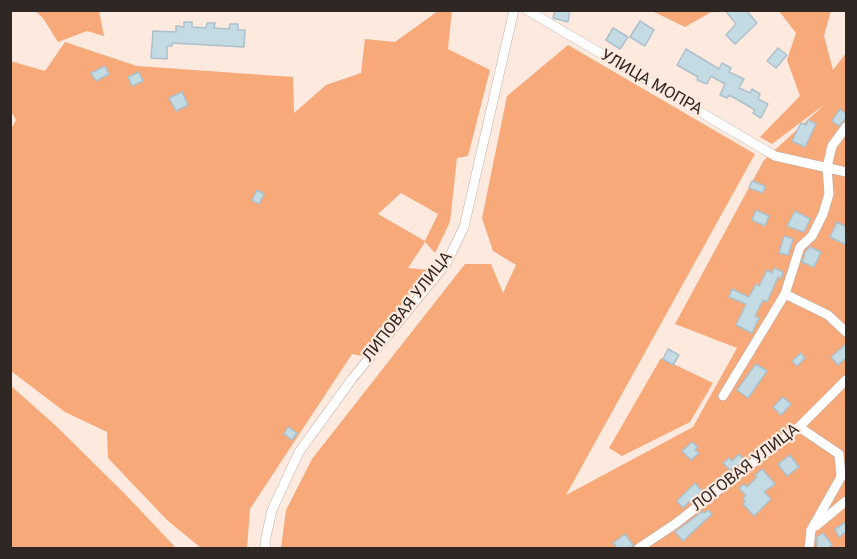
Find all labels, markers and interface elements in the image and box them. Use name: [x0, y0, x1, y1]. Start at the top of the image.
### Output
street label: УЛИЦА МОПРА: [597, 46, 705, 120]
street label: ЛИПОВАЯ УЛИЦА: [359, 248, 457, 366]
street label: ЛОГОВАЯ УЛИЦА: [688, 420, 804, 516]

